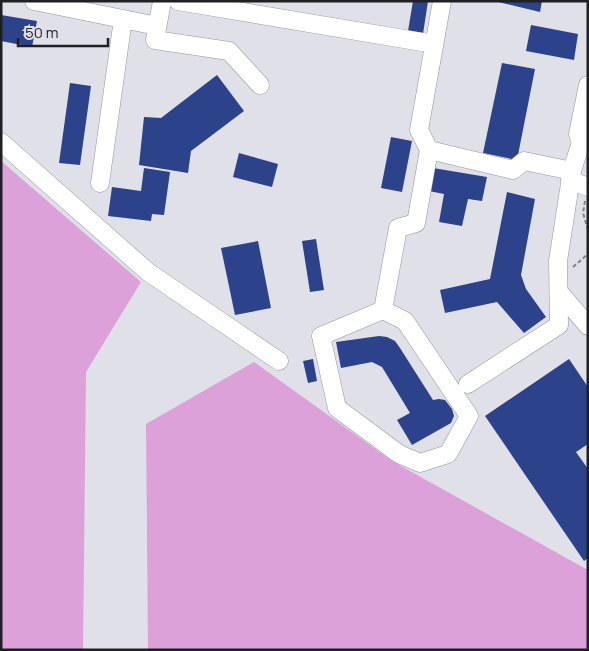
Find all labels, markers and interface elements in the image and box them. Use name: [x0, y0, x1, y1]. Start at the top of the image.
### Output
scale bar: [18, 15, 108, 47]
text: 50 m: [25, 22, 59, 43]

